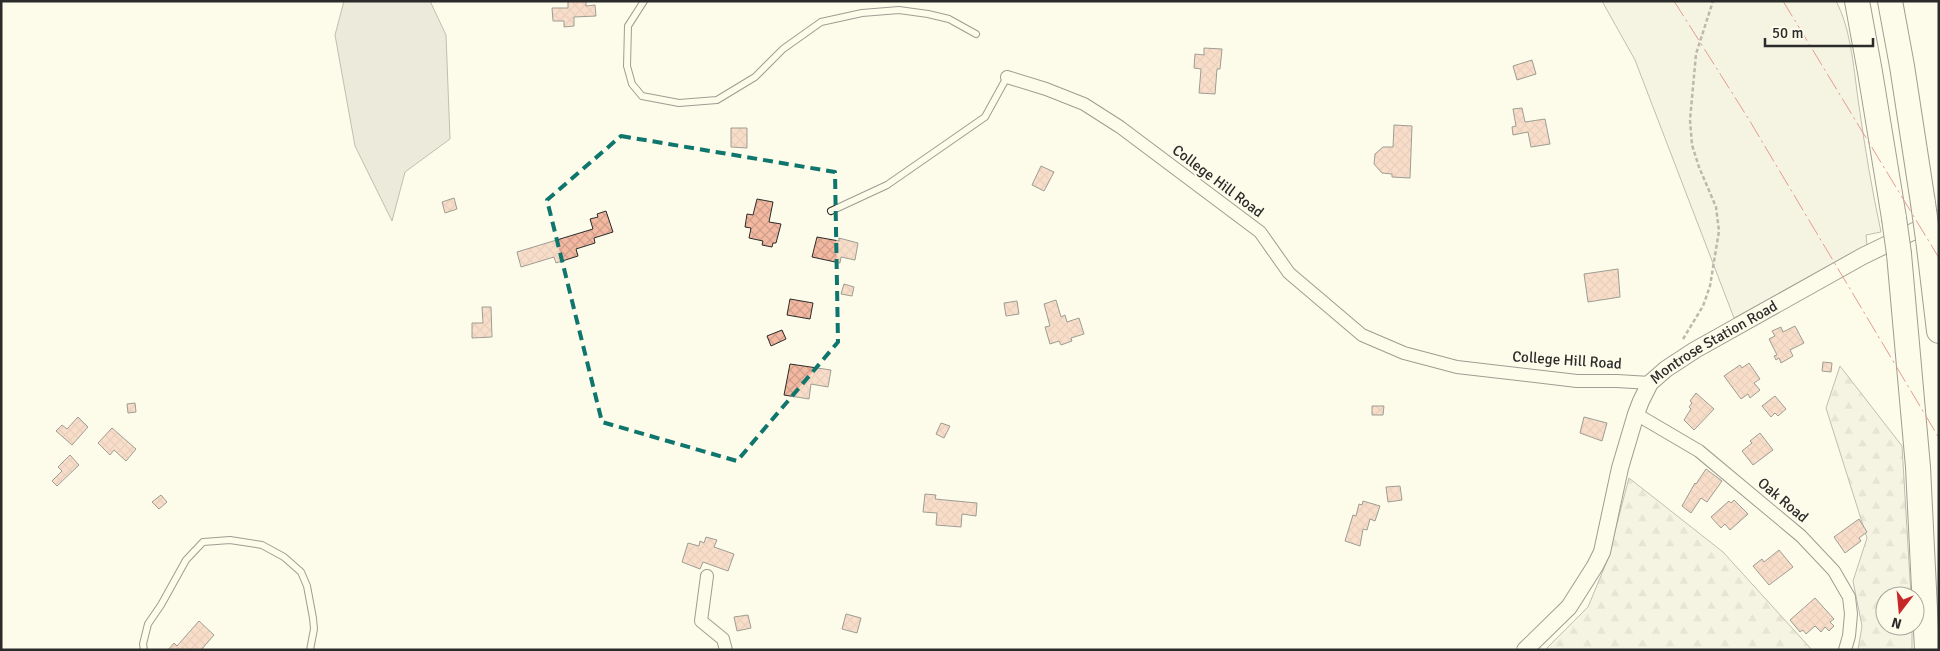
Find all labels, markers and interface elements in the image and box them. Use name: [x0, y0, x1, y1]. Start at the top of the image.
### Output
scale bar: [1765, 15, 1872, 47]
text: 50 m: [1772, 24, 1803, 42]
street label: College Hill Road: [1169, 141, 1267, 221]
street label: Montrose Station Road: [1646, 297, 1781, 388]
street label: College Hill Road: [1512, 347, 1622, 373]
street label: Oak Road: [1754, 474, 1812, 526]
north arrow: [1875, 586, 1925, 636]
text: N: [1890, 614, 1904, 633]

